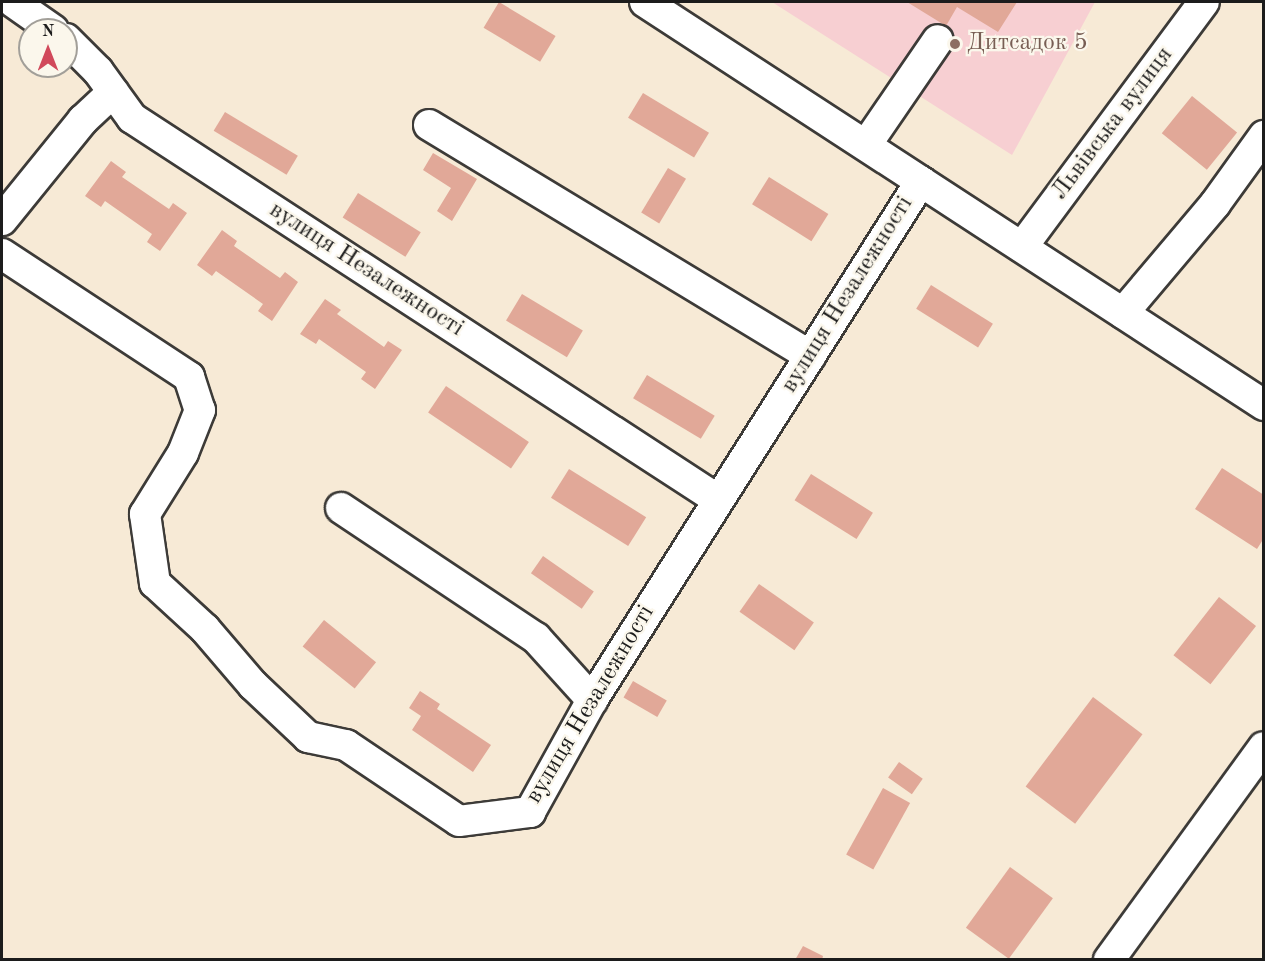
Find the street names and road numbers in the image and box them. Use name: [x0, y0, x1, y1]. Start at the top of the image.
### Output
street label: Львівська вулиця: [1046, 42, 1180, 206]
street label: вулиця Незалежності: [776, 191, 920, 399]
street label: вулиця Незалежності: [263, 196, 469, 344]
street label: вулиця Незалежності: [520, 601, 662, 809]

